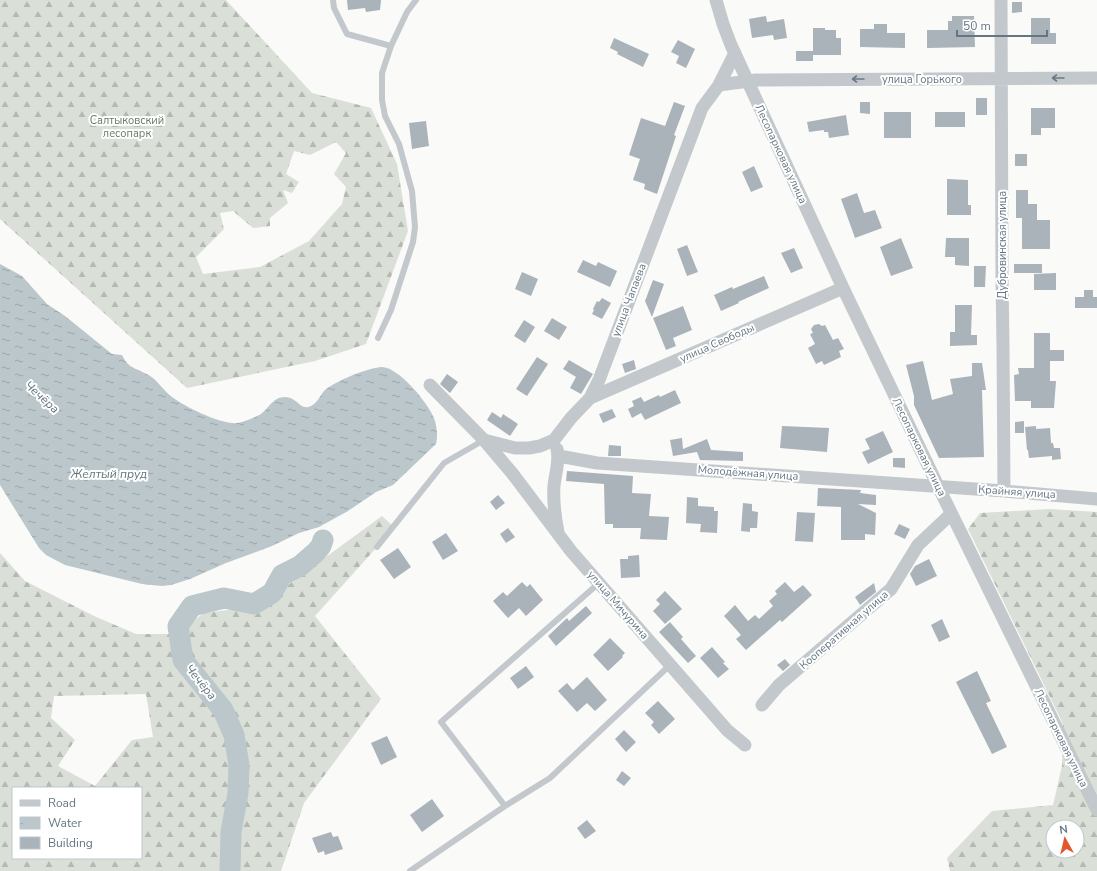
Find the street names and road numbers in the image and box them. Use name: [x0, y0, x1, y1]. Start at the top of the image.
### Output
street label: улица Горького: [882, 72, 962, 87]
street label: Лесопарковая улица: [751, 102, 811, 206]
street label: Дубровинская улица: [995, 191, 1010, 299]
street label: улица Чапаева: [608, 261, 650, 339]
street label: улица Свободы: [677, 320, 757, 366]
street label: Лесопарковая улица: [889, 395, 949, 499]
street label: Молодёжная улица: [697, 462, 799, 484]
street label: Крайняя улица: [978, 482, 1056, 502]
street label: улица Мичурина: [584, 567, 652, 643]
street label: Кооперативная улица: [796, 587, 892, 673]
street label: Лесопарковая улица: [1031, 686, 1091, 790]

